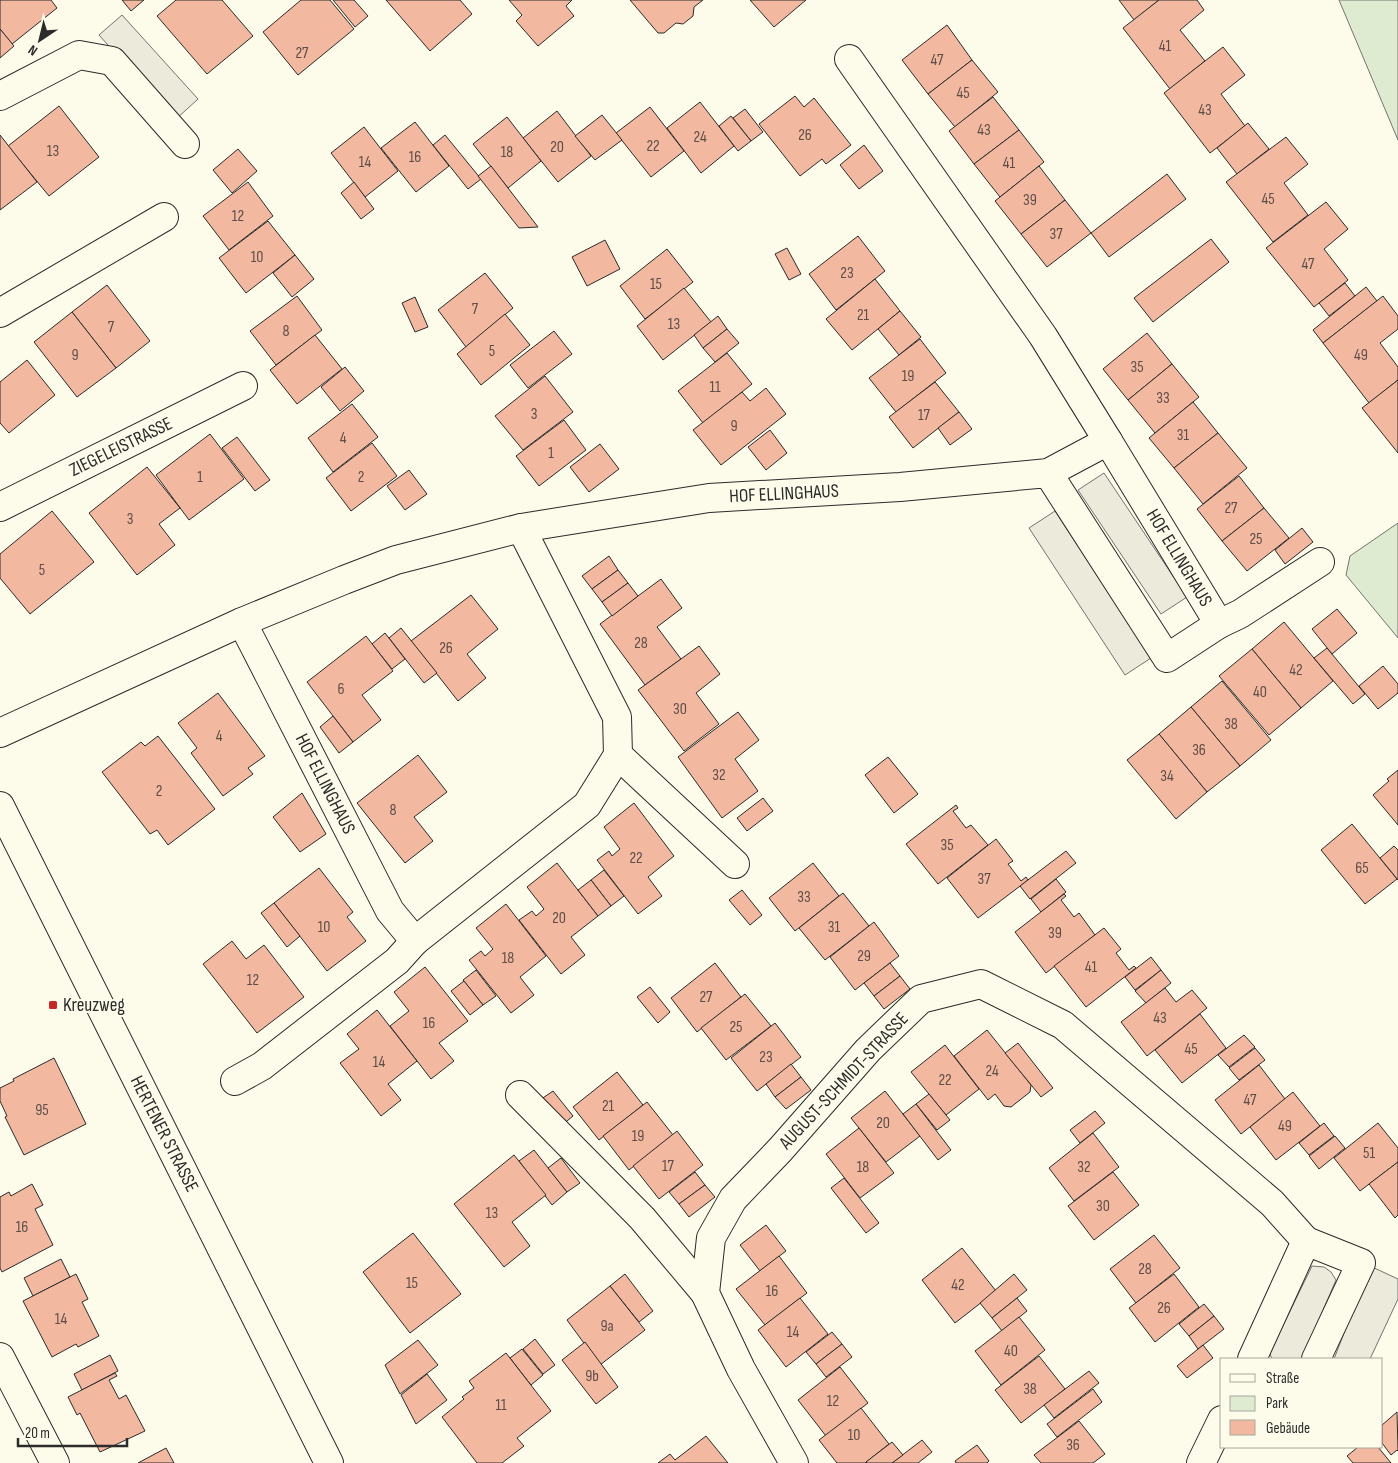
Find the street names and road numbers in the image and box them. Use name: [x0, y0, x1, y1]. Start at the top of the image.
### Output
street label: ZIEGELEISTRASSE: [66, 412, 176, 482]
street label: HOF ELLINGHAUS: [729, 480, 839, 508]
street label: HOF ELLINGHAUS: [1141, 505, 1217, 611]
street label: HOF ELLINGHAUS: [290, 730, 360, 838]
street label: AUGUST-SCHMIDT-STRASSE: [774, 1008, 913, 1155]
street label: HERTENER STRASSE: [125, 1072, 203, 1196]

